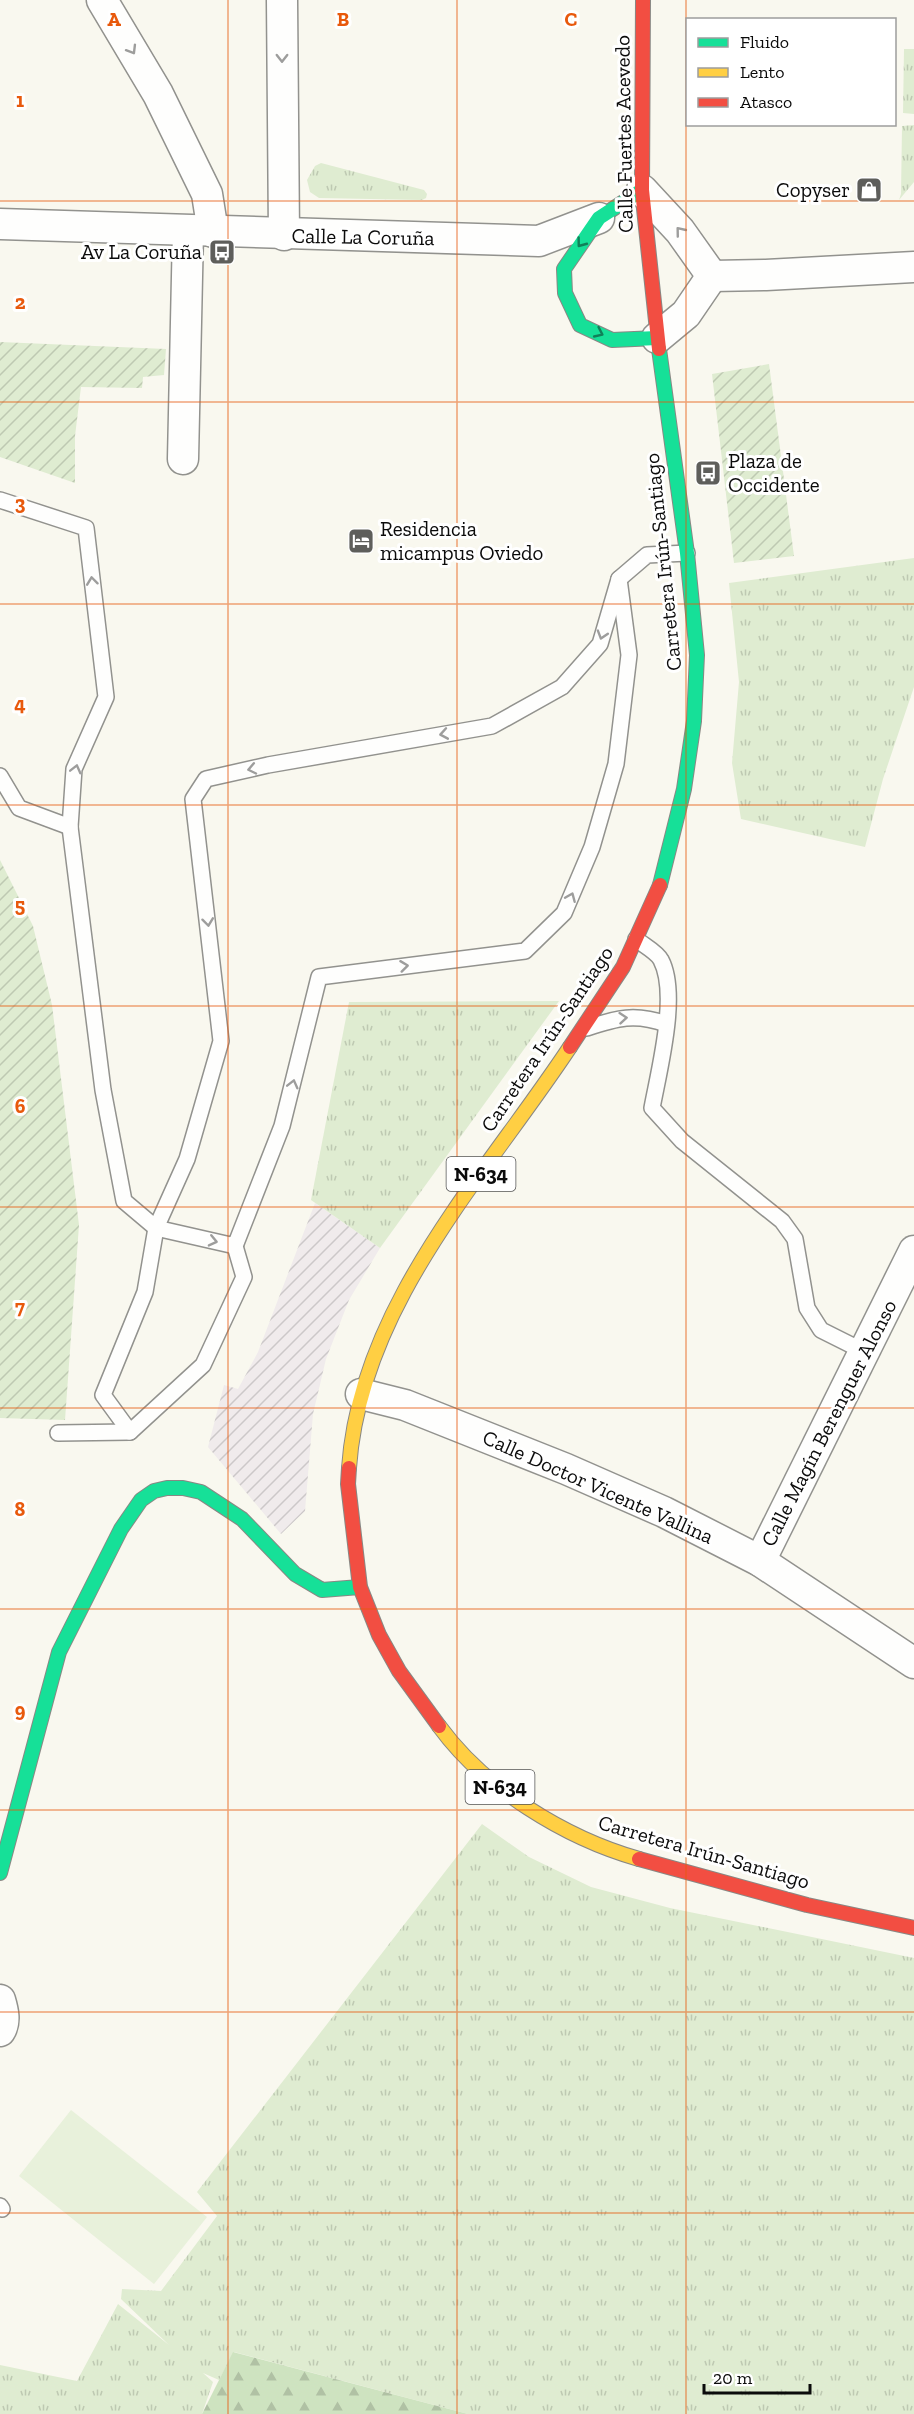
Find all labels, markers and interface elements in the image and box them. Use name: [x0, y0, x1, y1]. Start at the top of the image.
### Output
text: A: [107, 7, 121, 31]
text: B: [337, 7, 349, 31]
text: C: [565, 7, 578, 31]
legend: [686, 18, 896, 126]
text: Fluido: [740, 31, 789, 53]
street label: Calle Fuertes Acevedo: [609, 35, 638, 233]
one-way arrow: [125, 44, 136, 54]
one-way arrow: [276, 54, 289, 63]
text: Lento: [740, 61, 785, 83]
text: 1: [16, 88, 24, 112]
text: Atasco: [740, 91, 792, 113]
shop icon: Copyser: [854, 175, 884, 205]
place label: Copyser: [776, 177, 850, 202]
street label: Calle La Coruña: [291, 223, 435, 250]
one-way arrow: [676, 227, 687, 238]
bus stop icon: Av La Coruña: [207, 237, 237, 267]
one-way arrow: [577, 237, 588, 248]
place label: Av La Coruña: [81, 239, 202, 264]
text: 2: [15, 290, 26, 314]
one-way arrow: [592, 326, 603, 338]
place label: Plaza de Occidente: [728, 448, 820, 497]
street label: Carretera Irún-Santiago: [639, 452, 686, 672]
bus stop icon: Plaza de Occidente: [693, 458, 723, 488]
text: 3: [15, 491, 26, 515]
place label: Residencia micampus Oviedo: [380, 516, 543, 565]
hotel icon: Residencia micampus Oviedo: [346, 526, 376, 556]
one-way arrow: [87, 576, 99, 586]
one-way arrow: [597, 629, 610, 640]
text: 4: [14, 692, 26, 716]
one-way arrow: [440, 727, 450, 740]
one-way arrow: [248, 762, 258, 775]
one-way arrow: [68, 764, 81, 774]
one-way arrow: [564, 892, 576, 903]
text: 5: [15, 893, 25, 917]
one-way arrow: [201, 918, 213, 927]
street label: Carretera Irún-Santiago: [475, 941, 618, 1136]
one-way arrow: [399, 961, 408, 973]
one-way arrow: [619, 1012, 628, 1025]
one-way arrow: [285, 1079, 298, 1089]
text: 6: [15, 1094, 26, 1118]
road number: N-634: [446, 1157, 516, 1191]
one-way arrow: [207, 1234, 217, 1247]
text: 7: [15, 1295, 25, 1319]
street label: Calle Magín Berenguer Alonso: [755, 1295, 902, 1550]
street label: Calle Doctor Vicente Vallina: [479, 1424, 717, 1549]
text: 8: [15, 1497, 26, 1521]
text: 9: [15, 1698, 26, 1722]
road number: N-634: [466, 1770, 534, 1804]
street label: Carretera Irún-Santiago: [596, 1809, 813, 1894]
scale bar: [704, 2357, 810, 2395]
text: 20 m: [713, 2367, 753, 2389]

